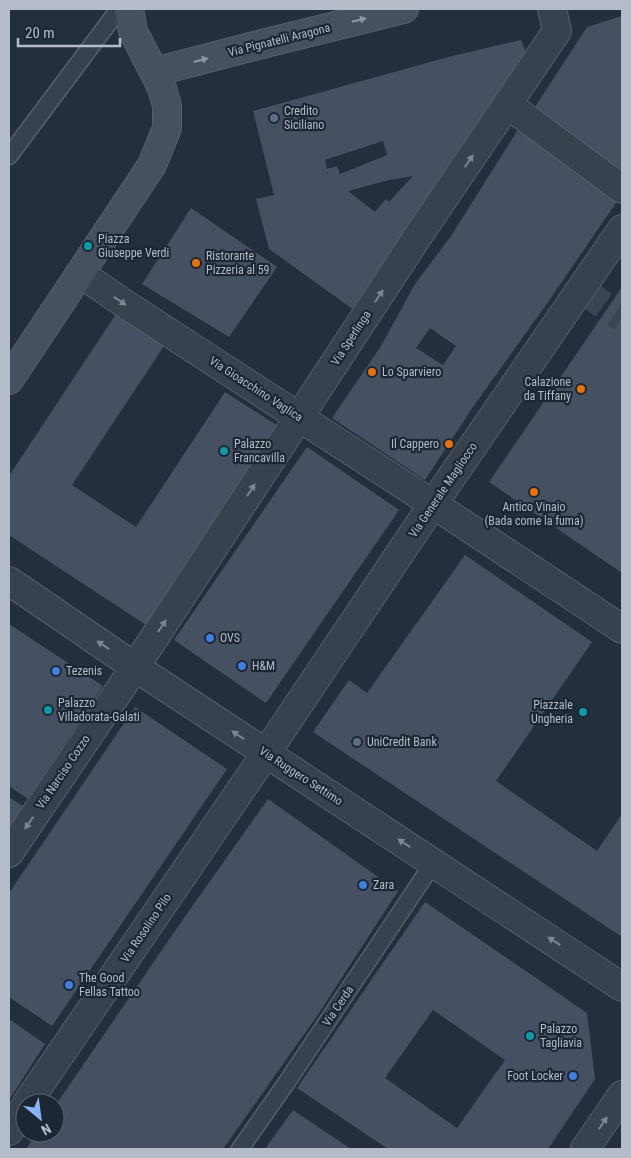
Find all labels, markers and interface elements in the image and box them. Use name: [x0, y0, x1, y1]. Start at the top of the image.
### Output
scale bar: [18, 15, 120, 47]
one-way arrow: [351, 16, 366, 24]
street label: Via Pignatelli Aragona: [227, 20, 332, 59]
text: 20 m: [25, 24, 55, 42]
one-way arrow: [194, 56, 209, 64]
place label: Credito Siciliano: [284, 104, 324, 132]
marker: Credito Siciliano: [268, 112, 280, 124]
one-way arrow: [464, 154, 474, 168]
place label: Piazza Giuseppe Verdi: [98, 232, 169, 260]
marker: Piazza Giuseppe Verdi: [82, 240, 94, 252]
place label: Ristorante Pizzeria al 59: [206, 249, 270, 277]
marker: Ristorante Pizzeria al 59: [190, 257, 202, 269]
one-way arrow: [374, 289, 383, 303]
one-way arrow: [114, 296, 127, 305]
street label: Via Sperlinga: [328, 308, 374, 368]
street label: Via Gioacchino Vaglica: [207, 354, 306, 425]
place label: Lo Sparviero: [382, 365, 441, 379]
marker: Lo Sparviero: [366, 366, 378, 378]
place label: Calazione da Tiffany: [524, 375, 571, 403]
marker: Calazione da Tiffany: [575, 383, 587, 395]
place label: Palazzo Francavilla: [234, 437, 285, 465]
place label: Il Cappero: [391, 437, 439, 451]
marker: Il Cappero: [443, 438, 455, 450]
street label: Via Generale Magliocco: [406, 440, 480, 540]
marker: Palazzo Francavilla: [218, 445, 230, 457]
one-way arrow: [246, 484, 256, 497]
marker: Antico Vinaio (Bada come la fuma): [528, 486, 540, 498]
place label: Antico Vinaio (Bada come la fuma): [485, 500, 583, 528]
one-way arrow: [157, 619, 166, 633]
place label: OVS: [220, 631, 240, 645]
marker: OVS: [204, 632, 216, 644]
one-way arrow: [96, 640, 110, 650]
place label: H&M: [252, 659, 275, 673]
marker: H&M: [236, 660, 248, 672]
place label: Tezenis: [66, 664, 102, 678]
marker: Tezenis: [50, 665, 62, 677]
place label: Palazzo Villadorata-Galati: [58, 696, 140, 724]
place label: Piazzale Ungheria: [531, 698, 573, 726]
marker: Palazzo Villadorata-Galati: [42, 704, 54, 716]
marker: Piazzale Ungheria: [577, 706, 589, 718]
one-way arrow: [232, 730, 245, 740]
street label: Via Narciso Cozzo: [33, 732, 93, 812]
place label: UniCredit Bank: [367, 735, 437, 749]
marker: UniCredit Bank: [351, 736, 363, 748]
street label: Via Ruggero Settimo: [257, 744, 345, 808]
one-way arrow: [24, 816, 34, 830]
one-way arrow: [397, 838, 410, 848]
place label: Zara: [373, 878, 394, 892]
marker: Zara: [357, 879, 369, 891]
street label: Via Rosolino Pilo: [118, 891, 174, 965]
one-way arrow: [548, 936, 561, 946]
place label: The Good Fellas Tattoo: [79, 971, 140, 999]
marker: The Good Fellas Tattoo: [63, 979, 75, 991]
street label: Via Cerda: [319, 983, 357, 1029]
place label: Palazzo Tagliavia: [540, 1022, 582, 1050]
marker: Palazzo Tagliavia: [524, 1030, 536, 1042]
place label: Foot Locker: [507, 1069, 563, 1083]
marker: Foot Locker: [567, 1070, 579, 1082]
north arrow: [15, 1093, 65, 1143]
one-way arrow: [598, 1116, 608, 1129]
text: N: [39, 1120, 54, 1138]

